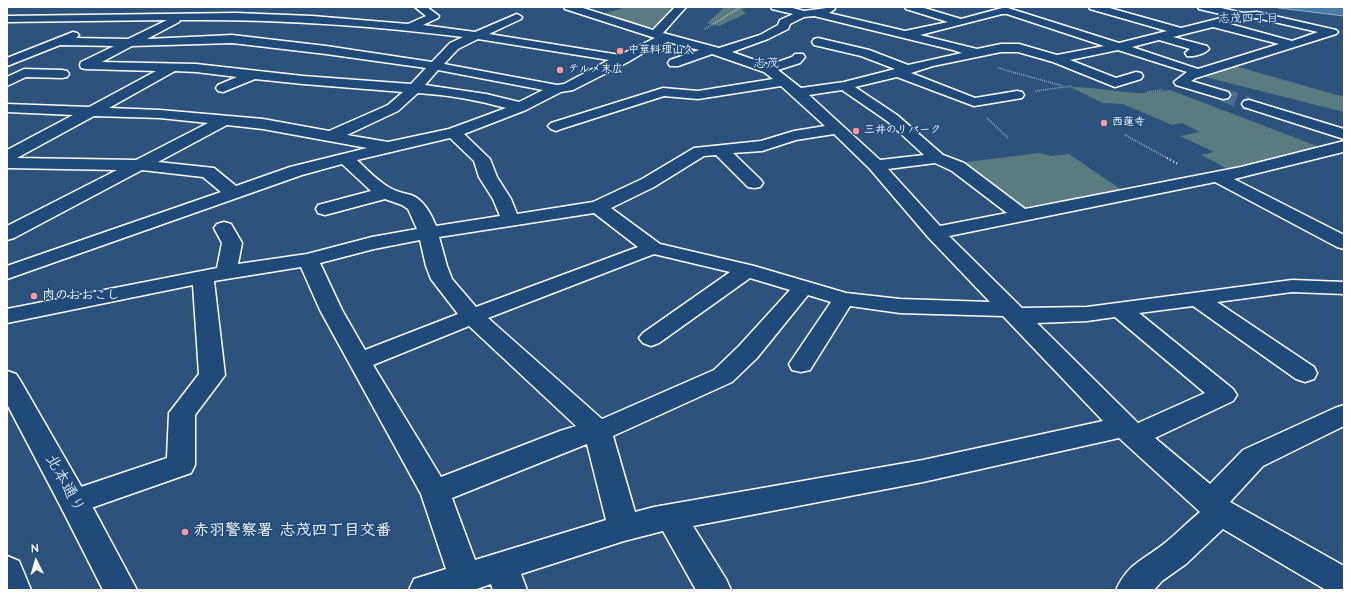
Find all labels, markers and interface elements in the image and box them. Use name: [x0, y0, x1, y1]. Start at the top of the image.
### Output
district label: 志茂四丁目: [1218, 12, 1278, 26]
place label: 中華料理山久: [628, 44, 694, 58]
marker: 中華料理山久: [615, 46, 625, 56]
district label: 志茂: [753, 56, 779, 72]
place label: テルメ末広: [568, 63, 623, 77]
marker: テルメ末広: [555, 65, 565, 75]
place label: 西蓮寺: [1112, 116, 1145, 130]
marker: 西蓮寺: [1099, 118, 1109, 128]
place label: 三井のリパーク: [864, 124, 941, 138]
marker: 三井のリパーク: [851, 126, 861, 136]
place label: 肉のおおこし: [42, 288, 120, 304]
marker: 肉のおおこし: [29, 291, 39, 301]
street label: 北本通り: [40, 451, 88, 517]
place label: 赤羽警察署 志茂四丁目交番: [193, 522, 391, 542]
marker: 赤羽警察署 志茂四丁目交番: [180, 527, 190, 537]
north arrow: [16, 541, 56, 581]
text: N: [31, 541, 39, 556]

